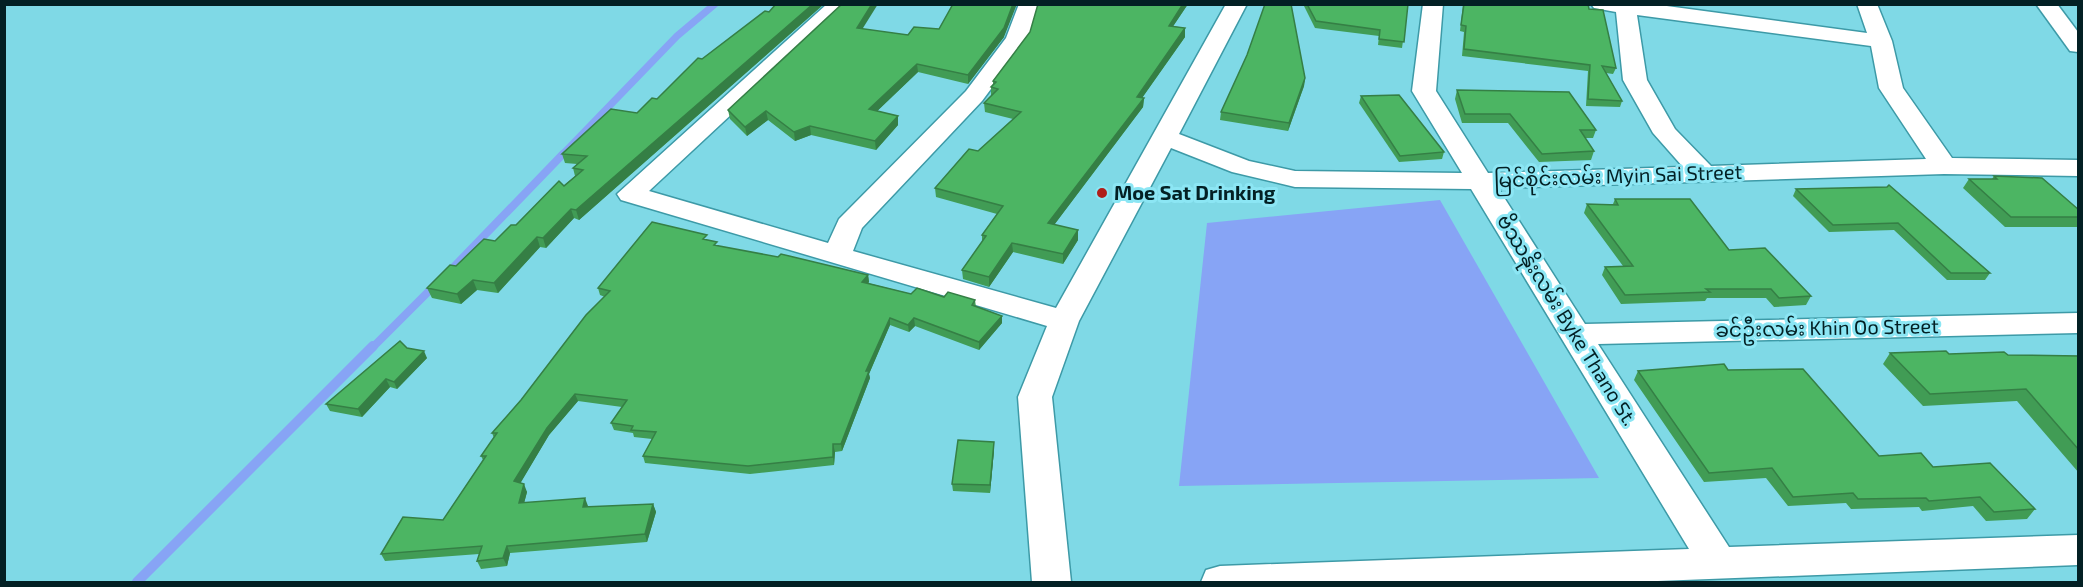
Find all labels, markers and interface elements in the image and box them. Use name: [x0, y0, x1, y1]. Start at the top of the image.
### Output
street label: မြင်စိုင်းလမ်း Myin Sai Street: [1493, 158, 1743, 197]
place label: Moe Sat Drinking: [1114, 180, 1276, 204]
marker: Moe Sat Drinking: [1095, 186, 1109, 200]
street label: ဗိဿနိုးလမ်း Byke Thano St.: [1488, 209, 1644, 433]
street label: ခင်ဦးလမ်း Khin Oo Street: [1715, 312, 1939, 346]

